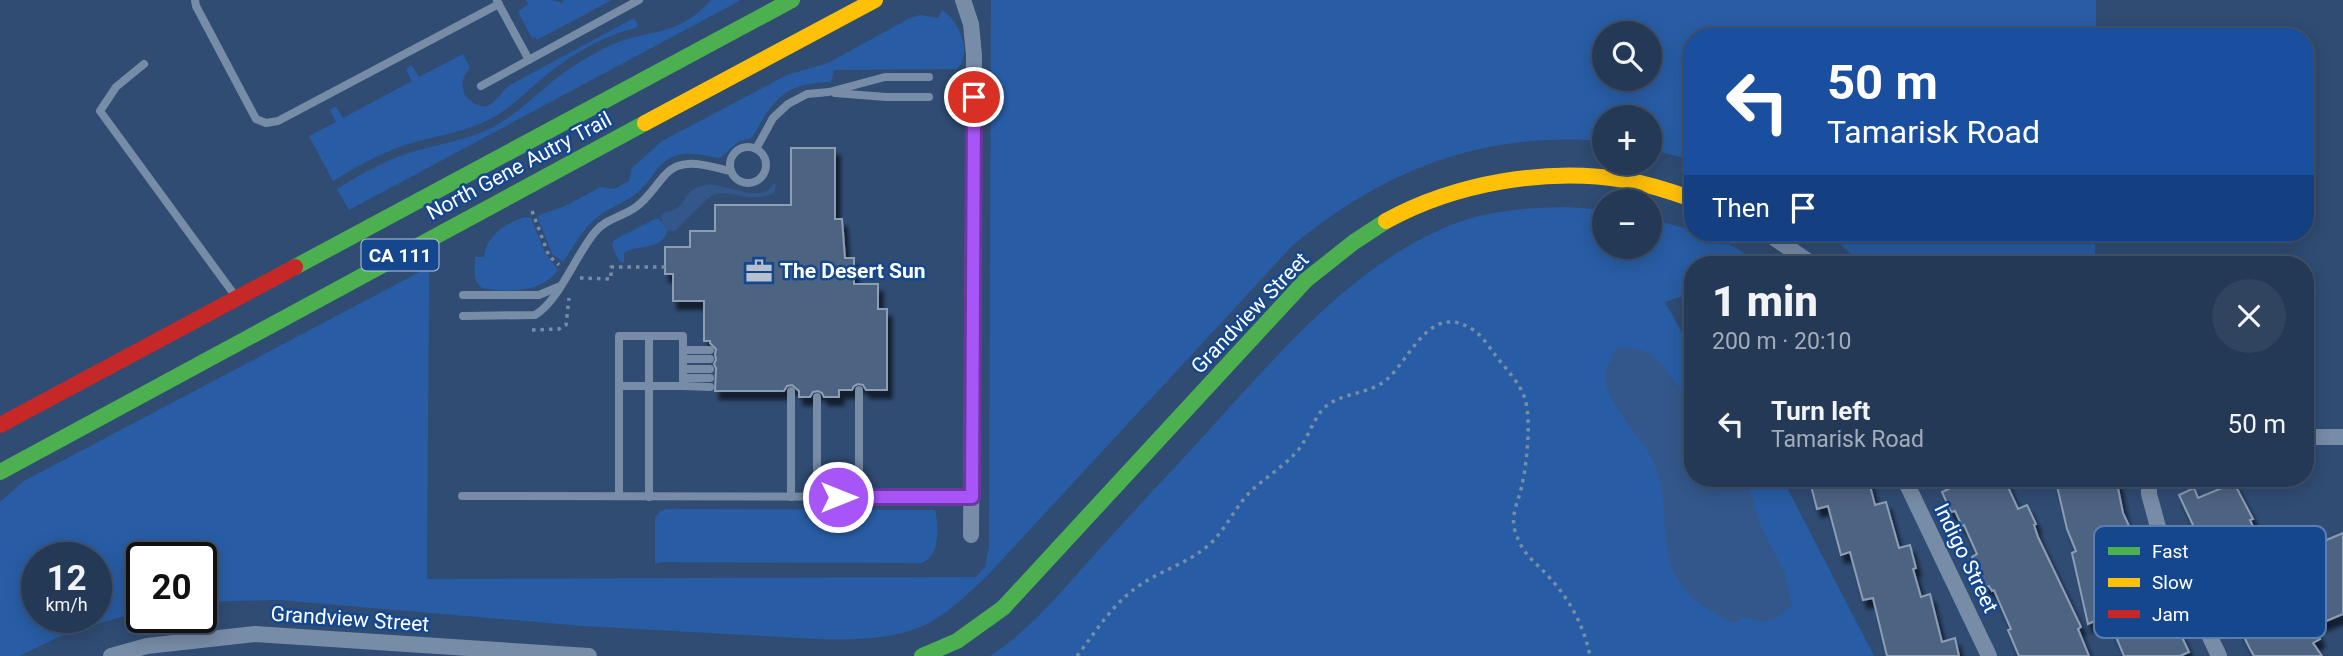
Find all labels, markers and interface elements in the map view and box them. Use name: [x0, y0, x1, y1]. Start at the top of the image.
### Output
map controls: [1592, 21, 1662, 259]
button: search: [1592, 21, 1662, 91]
text: 50 m: [1827, 54, 1938, 111]
icon: left: [1712, 56, 1803, 147]
pin: [944, 67, 1004, 127]
icon: arrive: [955, 78, 993, 116]
button: +: [1592, 105, 1662, 175]
street label: North Gene Autry Trail: [423, 107, 615, 225]
text: Tamarisk Road: [1827, 113, 2040, 151]
button: −: [1592, 189, 1662, 259]
icon: arrive: [1784, 189, 1822, 227]
text: Then: [1712, 193, 1770, 223]
road number: CA 111: [362, 240, 438, 270]
street label: Grandview Street: [1186, 248, 1314, 378]
office icon: The Desert Sun: [744, 256, 774, 286]
place label: The Desert Sun: [780, 259, 925, 283]
text: 1 min: [1712, 277, 1818, 326]
button: close: [2212, 279, 2286, 353]
text: 200 m · 20:10: [1712, 328, 1851, 355]
text: Turn left: [1771, 396, 1870, 426]
icon: left: [1712, 405, 1750, 443]
text: 50 m: [2228, 409, 2286, 439]
text: Tamarisk Road: [1771, 426, 1924, 453]
position arrow: [801, 460, 875, 534]
street label: Indigo Street: [1929, 499, 2003, 617]
legend: [2094, 526, 2326, 638]
text: Fast: [2152, 540, 2189, 563]
speed limit sign: 20: [126, 542, 217, 633]
text: 12: [46, 558, 87, 599]
text: Slow: [2152, 571, 2193, 594]
text: km/h: [45, 594, 88, 615]
street label: Grandview Street: [270, 601, 430, 637]
text: Jam: [2152, 603, 2189, 626]

